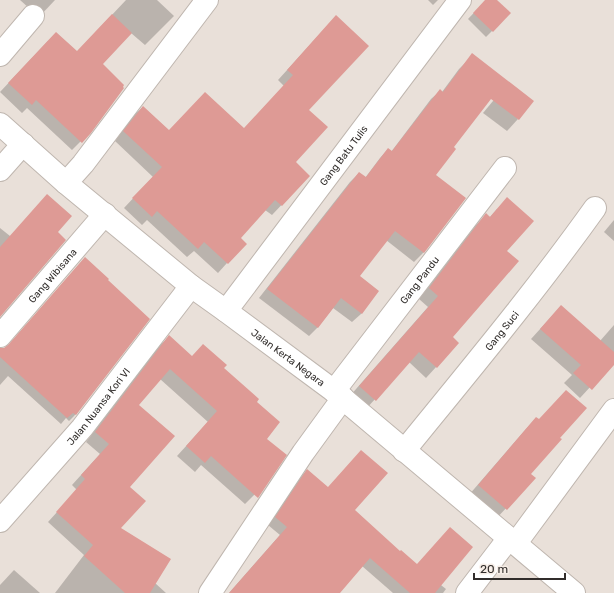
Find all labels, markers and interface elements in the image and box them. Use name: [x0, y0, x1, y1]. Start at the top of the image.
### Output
street label: Gang Batu Tulis: [318, 123, 371, 188]
street label: Gang Wibisana: [26, 246, 80, 306]
street label: Gang Pandu: [398, 254, 442, 307]
street label: Gang Suci: [483, 309, 522, 353]
street label: Jalan Kerta Negara: [248, 327, 327, 389]
street label: Jalan Nuansa Kori VI: [65, 366, 133, 448]
scale bar: [474, 555, 565, 581]
text: 20 m: [480, 562, 508, 576]

